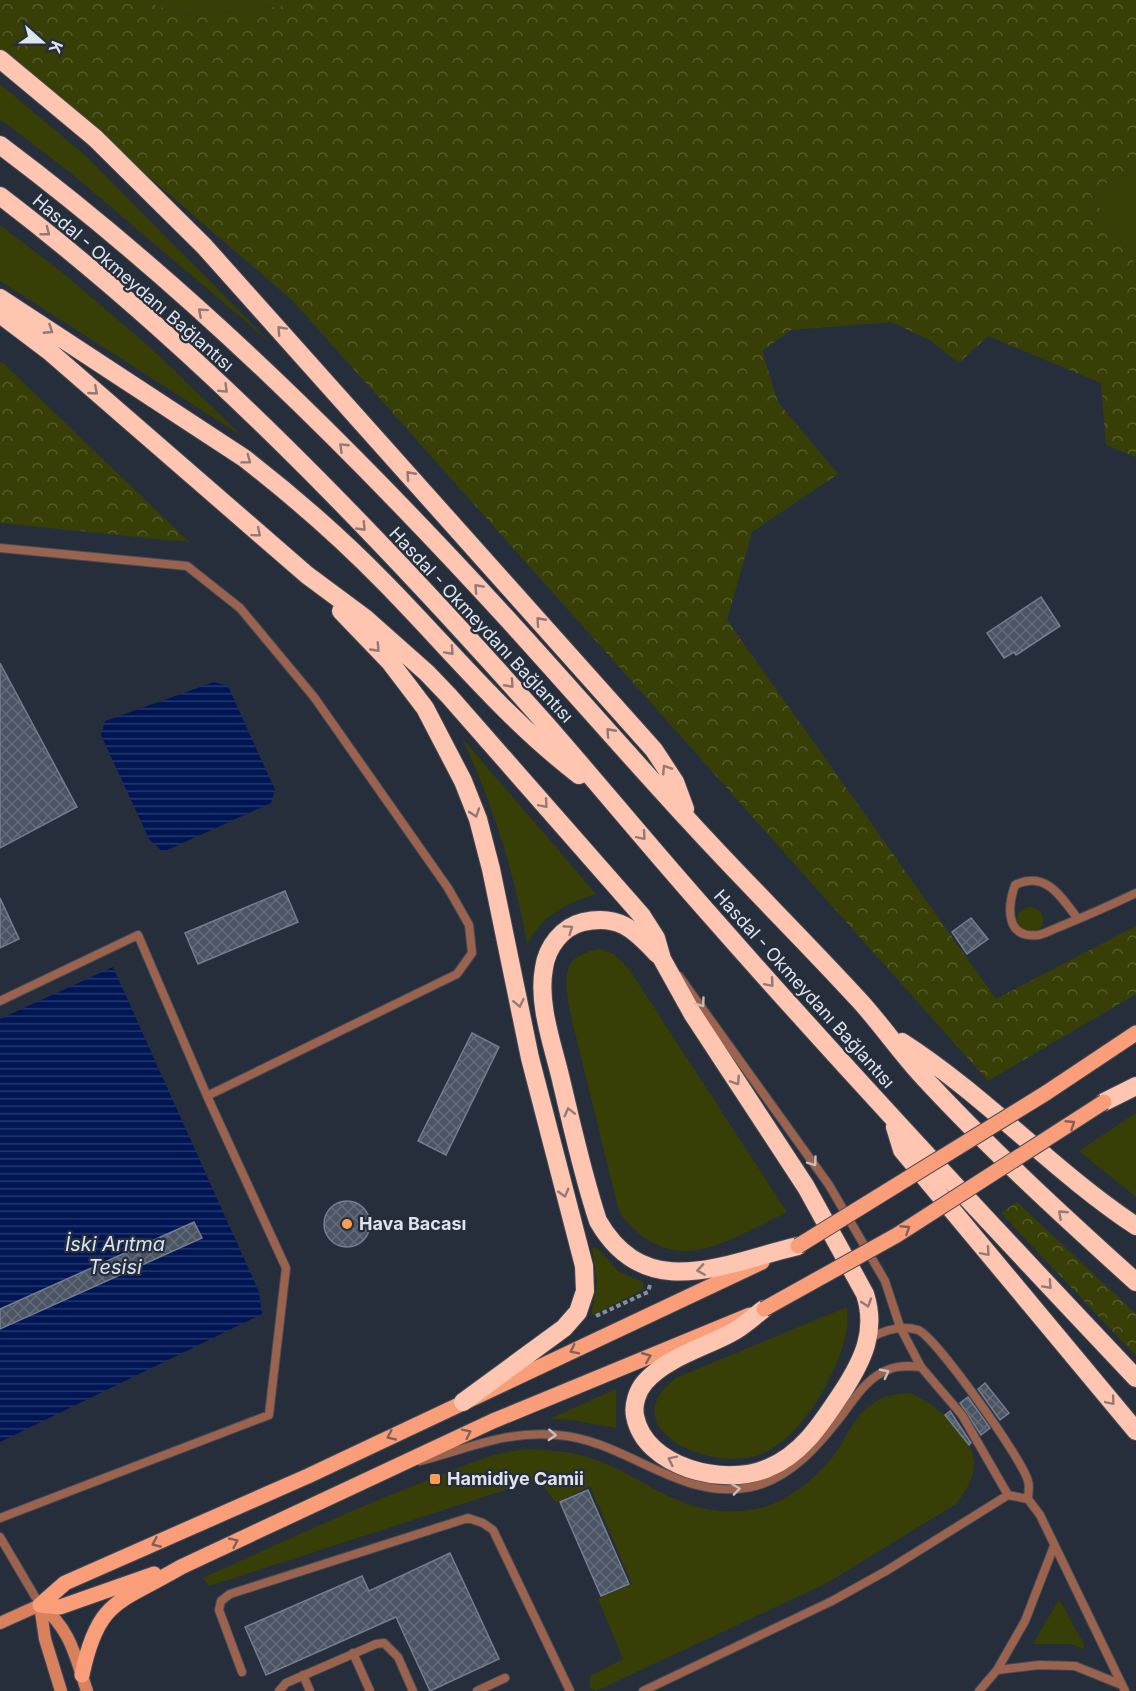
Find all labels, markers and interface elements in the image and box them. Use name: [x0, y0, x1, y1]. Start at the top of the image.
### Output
north arrow: [12, 12, 72, 72]
text: K: [44, 38, 67, 57]
street label: Hasdal - Okmeydanı Bağlantısı: [29, 190, 238, 376]
one-way arrow: [39, 225, 50, 236]
one-way arrow: [199, 308, 209, 319]
one-way arrow: [42, 323, 53, 334]
one-way arrow: [277, 326, 288, 336]
one-way arrow: [217, 382, 227, 393]
one-way arrow: [87, 383, 98, 394]
one-way arrow: [339, 443, 349, 454]
one-way arrow: [240, 453, 251, 464]
one-way arrow: [406, 472, 417, 482]
one-way arrow: [354, 520, 365, 531]
street label: Hasdal - Okmeydanı Bağlantısı: [385, 523, 578, 727]
one-way arrow: [250, 525, 261, 536]
one-way arrow: [474, 584, 485, 594]
one-way arrow: [536, 617, 547, 628]
one-way arrow: [369, 641, 380, 651]
one-way arrow: [442, 644, 453, 655]
one-way arrow: [503, 677, 514, 688]
one-way arrow: [606, 728, 617, 738]
one-way arrow: [662, 765, 674, 775]
one-way arrow: [537, 797, 548, 808]
one-way arrow: [468, 807, 481, 818]
one-way arrow: [634, 829, 645, 840]
street label: Hasdal - Okmeydanı Bağlantısı: [710, 885, 899, 1092]
one-way arrow: [562, 925, 573, 936]
one-way arrow: [763, 976, 774, 987]
one-way arrow: [693, 997, 704, 1008]
one-way arrow: [511, 998, 524, 1008]
one-way arrow: [729, 1074, 740, 1085]
one-way arrow: [563, 1107, 576, 1117]
one-way arrow: [1064, 1120, 1075, 1131]
one-way arrow: [806, 1156, 817, 1167]
one-way arrow: [557, 1188, 570, 1198]
one-way arrow: [1058, 1210, 1069, 1221]
place label: Hava Bacası: [359, 1213, 466, 1234]
marker: Hava Bacası: [340, 1217, 354, 1231]
one-way arrow: [900, 1225, 911, 1236]
water label: İski Arıtma Tesisi: [65, 1232, 165, 1279]
one-way arrow: [979, 1245, 990, 1256]
one-way arrow: [696, 1263, 706, 1276]
one-way arrow: [1040, 1277, 1051, 1288]
one-way arrow: [860, 1297, 872, 1308]
one-way arrow: [569, 1343, 580, 1354]
one-way arrow: [641, 1352, 652, 1364]
one-way arrow: [879, 1369, 889, 1380]
one-way arrow: [1104, 1394, 1115, 1405]
one-way arrow: [461, 1428, 472, 1440]
one-way arrow: [387, 1429, 398, 1441]
one-way arrow: [547, 1429, 556, 1442]
one-way arrow: [667, 1455, 678, 1467]
place label: Hamidiye Camii: [447, 1468, 584, 1489]
marker: Hamidiye Camii: [428, 1472, 442, 1486]
one-way arrow: [732, 1483, 741, 1496]
one-way arrow: [152, 1535, 163, 1547]
one-way arrow: [227, 1538, 238, 1550]

